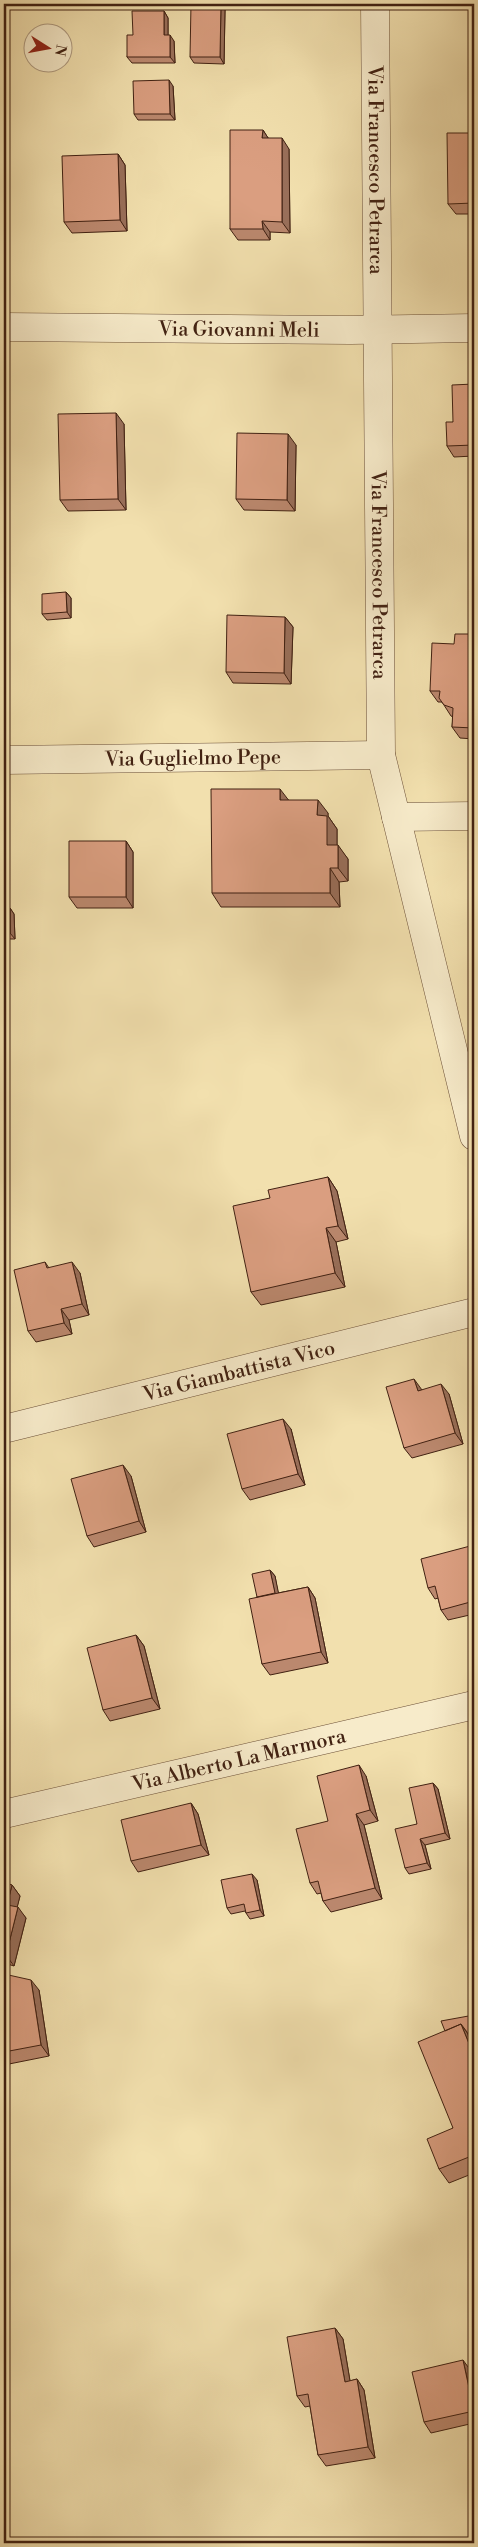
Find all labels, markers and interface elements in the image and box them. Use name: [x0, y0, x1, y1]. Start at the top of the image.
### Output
north arrow: [22, 22, 72, 72]
text: N: [50, 43, 70, 57]
street label: Via Francesco Petrarca: [361, 64, 388, 275]
street label: Via Giovanni Meli: [157, 317, 320, 344]
street label: Via Francesco Petrarca: [365, 469, 391, 680]
street label: Via Guglielmo Pepe: [104, 745, 281, 773]
street label: Via Giambattista Vico: [140, 1336, 338, 1408]
street label: Via Alberto La Marmora: [129, 1724, 349, 1798]

